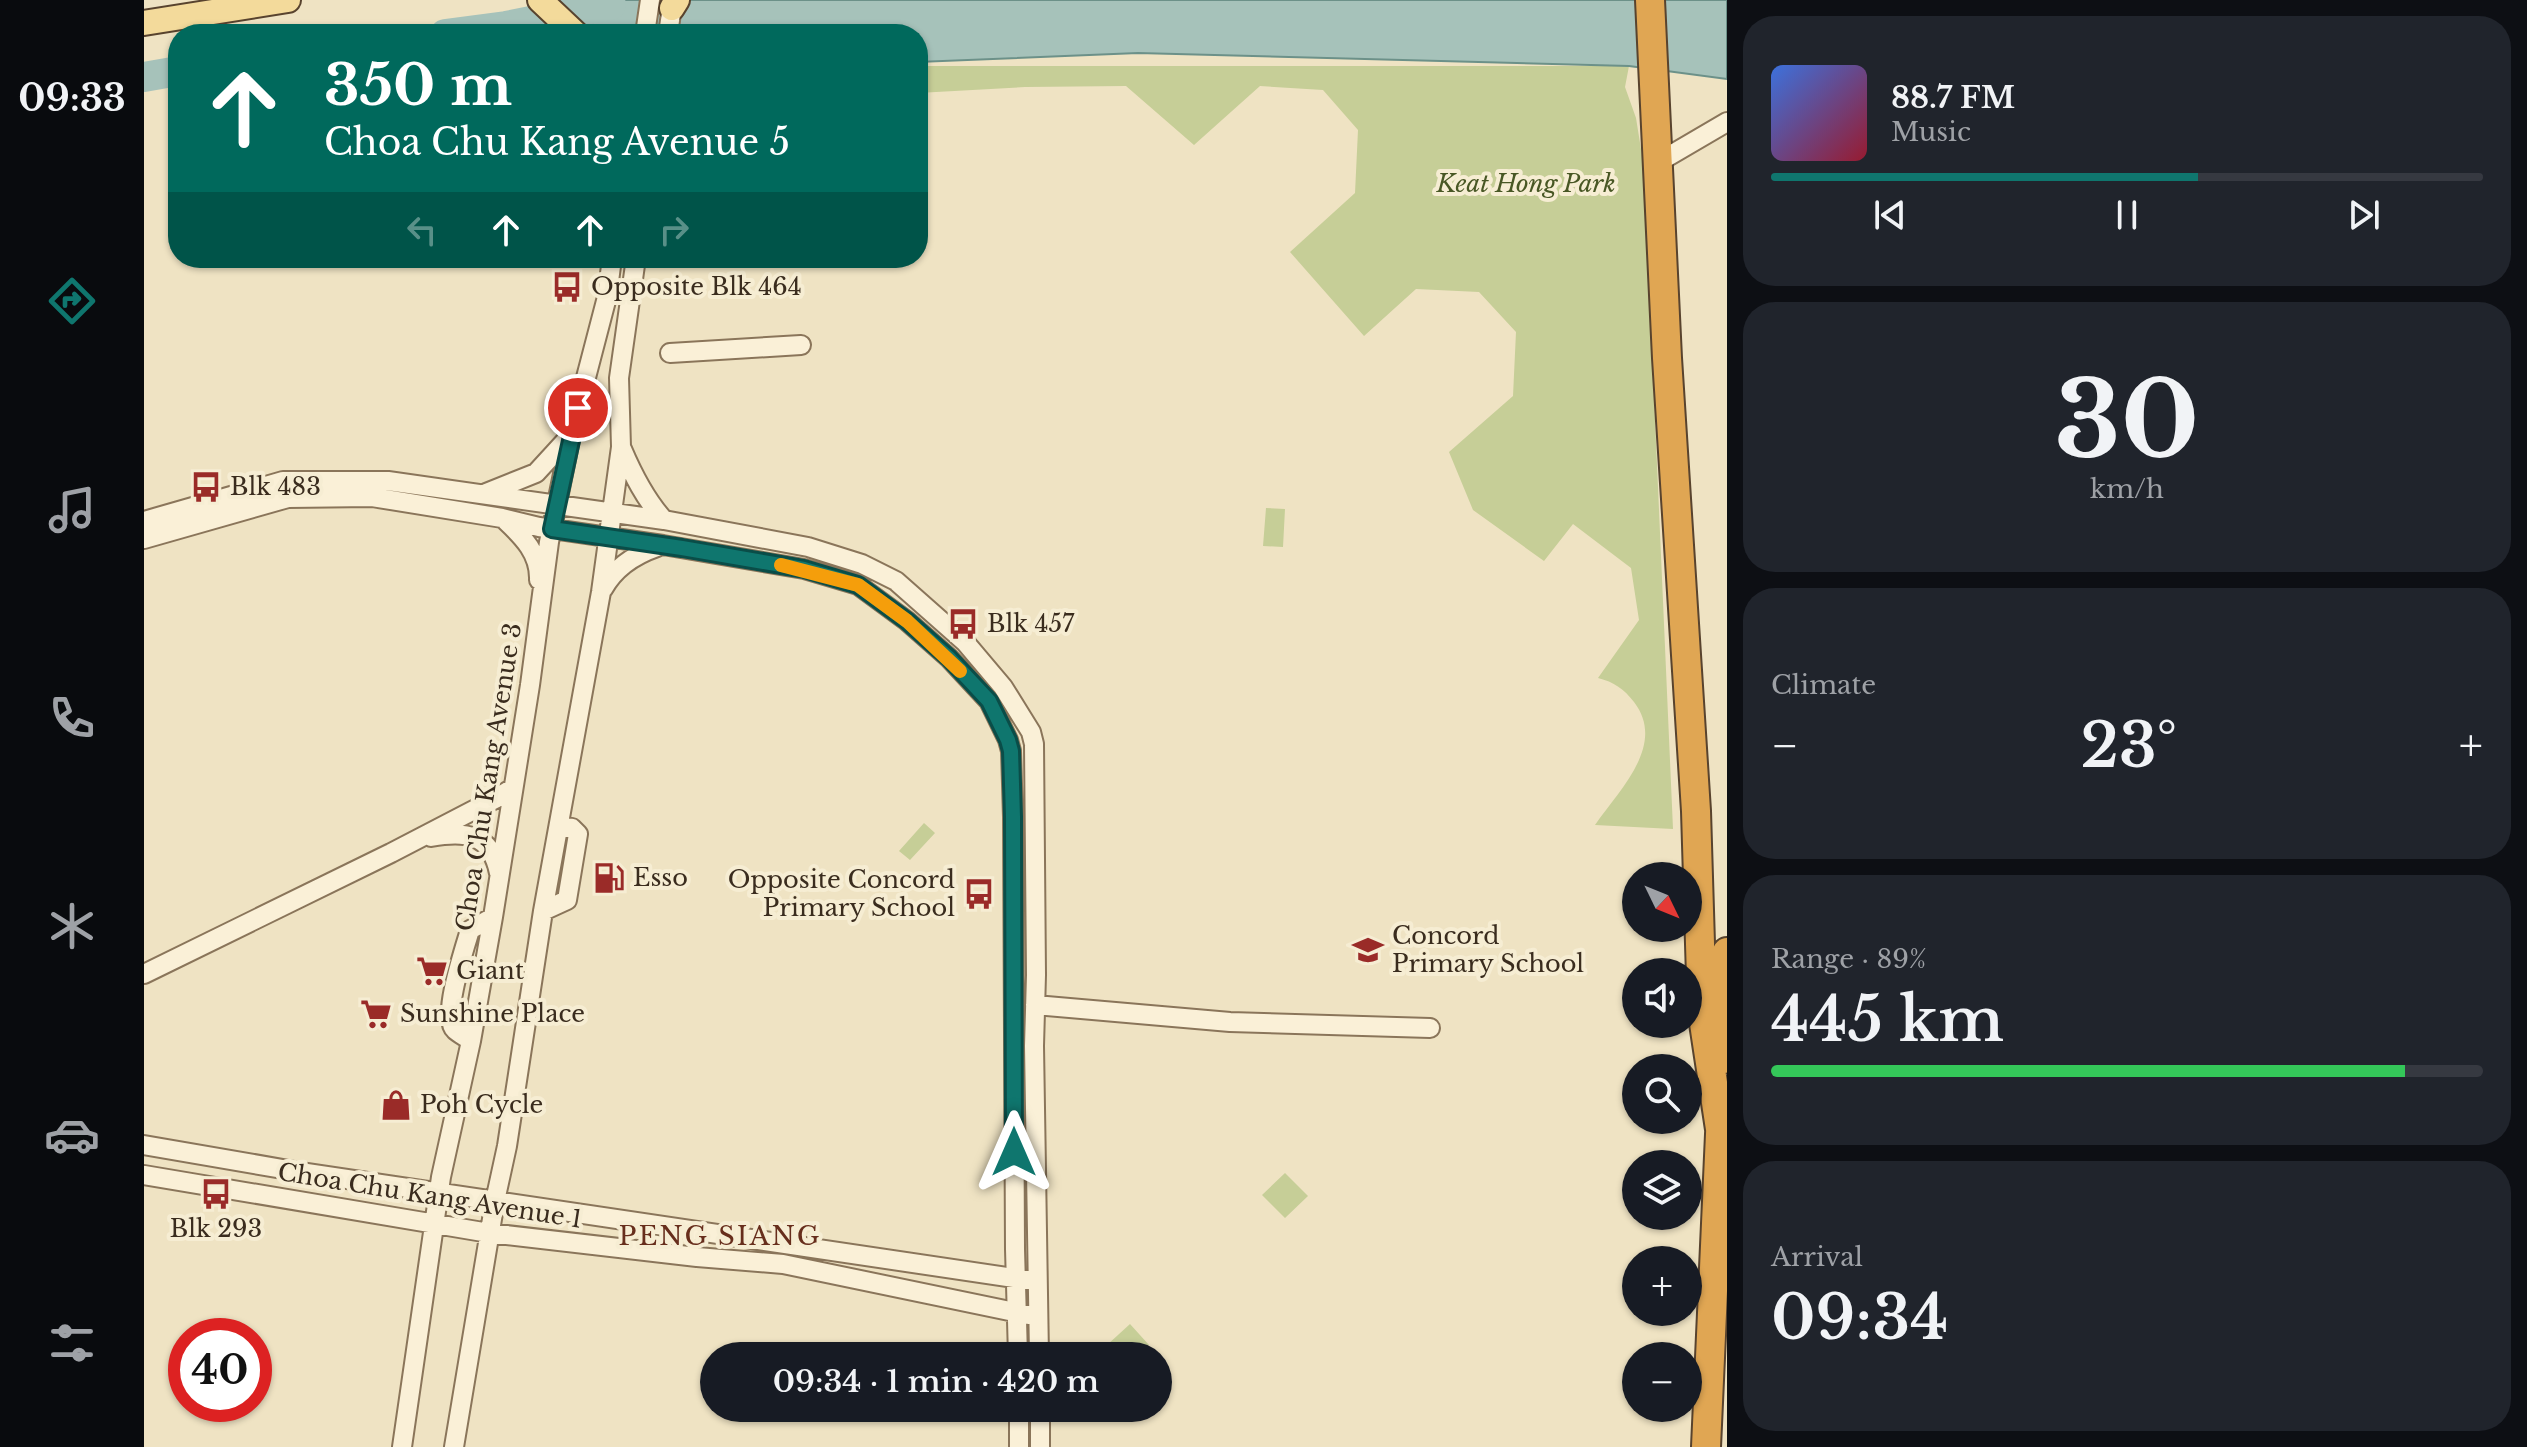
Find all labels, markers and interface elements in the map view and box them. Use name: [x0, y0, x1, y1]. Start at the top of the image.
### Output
text: 350 m: [324, 51, 512, 120]
icon: ahead: [192, 56, 296, 160]
text: 09:33: [18, 76, 126, 121]
text: 88.7 FM: [1891, 79, 2015, 116]
text: Music: [1891, 116, 1971, 148]
text: Choa Chu Kang Avenue 5: [324, 120, 790, 165]
park label: Keat Hong Park: [1435, 169, 1616, 198]
icon: previous: [1868, 193, 1912, 237]
icon: pause: [2105, 193, 2149, 237]
icon: next: [2342, 193, 2386, 237]
icon: left: [400, 208, 444, 252]
icon: ahead: [484, 208, 528, 252]
icon: ahead: [568, 208, 612, 252]
icon: right: [652, 208, 696, 252]
bus stop icon: Opposite Blk 464: [550, 270, 584, 304]
place label: Opposite Blk 464: [591, 272, 802, 301]
icon: directions: [44, 273, 100, 329]
text: 30: [2055, 356, 2199, 485]
pin: [544, 374, 612, 442]
icon: arrive: [556, 386, 600, 430]
bus stop icon: Blk 483: [189, 470, 223, 504]
place label: Blk 483: [230, 472, 321, 501]
text: km/h: [2090, 473, 2164, 505]
icon: music: [44, 482, 100, 538]
bus stop icon: Blk 457: [946, 607, 980, 641]
place label: Blk 457: [987, 609, 1075, 638]
street label: Choa Chu Kang Avenue 3: [450, 621, 527, 933]
text: Climate: [1771, 669, 1876, 701]
icon: phone: [44, 690, 100, 746]
text: 23°: [2081, 709, 2177, 783]
text: −: [1771, 718, 1799, 773]
text: +: [2459, 718, 2483, 773]
fuel station icon: Esso: [592, 861, 626, 895]
north arrow: [1622, 862, 1702, 942]
map controls: [1622, 862, 1702, 1422]
place label: Esso: [633, 863, 688, 892]
place label: Opposite Concord Primary School: [728, 865, 955, 922]
bus stop icon: Opposite Concord Primary School: [962, 877, 996, 911]
icon: climate: [44, 898, 100, 954]
place label: Concord Primary School: [1392, 921, 1584, 978]
school or university icon: Concord Primary School: [1351, 933, 1385, 967]
text: Range · 89%: [1771, 943, 1926, 975]
supermarket icon: Giant: [415, 954, 449, 988]
place label: Giant: [456, 956, 524, 985]
button: sound: [1622, 958, 1702, 1038]
text: 445 km: [1771, 983, 2004, 1057]
supermarket icon: Sunshine Place: [359, 997, 393, 1031]
place label: Sunshine Place: [400, 999, 585, 1028]
button: search: [1622, 1054, 1702, 1134]
shop icon: Poh Cycle: [379, 1088, 413, 1122]
place label: Poh Cycle: [420, 1090, 543, 1119]
icon: car: [44, 1107, 100, 1163]
position arrow: [972, 1110, 1056, 1194]
button: layers: [1622, 1150, 1702, 1230]
street label: Choa Chu Kang Avenue 1: [276, 1157, 584, 1234]
bus stop icon: Blk 293: [199, 1177, 233, 1211]
place label: Blk 293: [170, 1214, 262, 1243]
district label: PENG SIANG: [619, 1220, 821, 1252]
text: Arrival: [1771, 1241, 1863, 1273]
button: +: [1622, 1246, 1702, 1326]
text: 09:34: [1771, 1281, 1949, 1355]
icon: filters: [44, 1315, 100, 1371]
speed limit sign: 40: [168, 1318, 272, 1422]
button: −: [1622, 1342, 1702, 1422]
text: 09:34 · 1 min · 420 m: [773, 1363, 1099, 1400]

